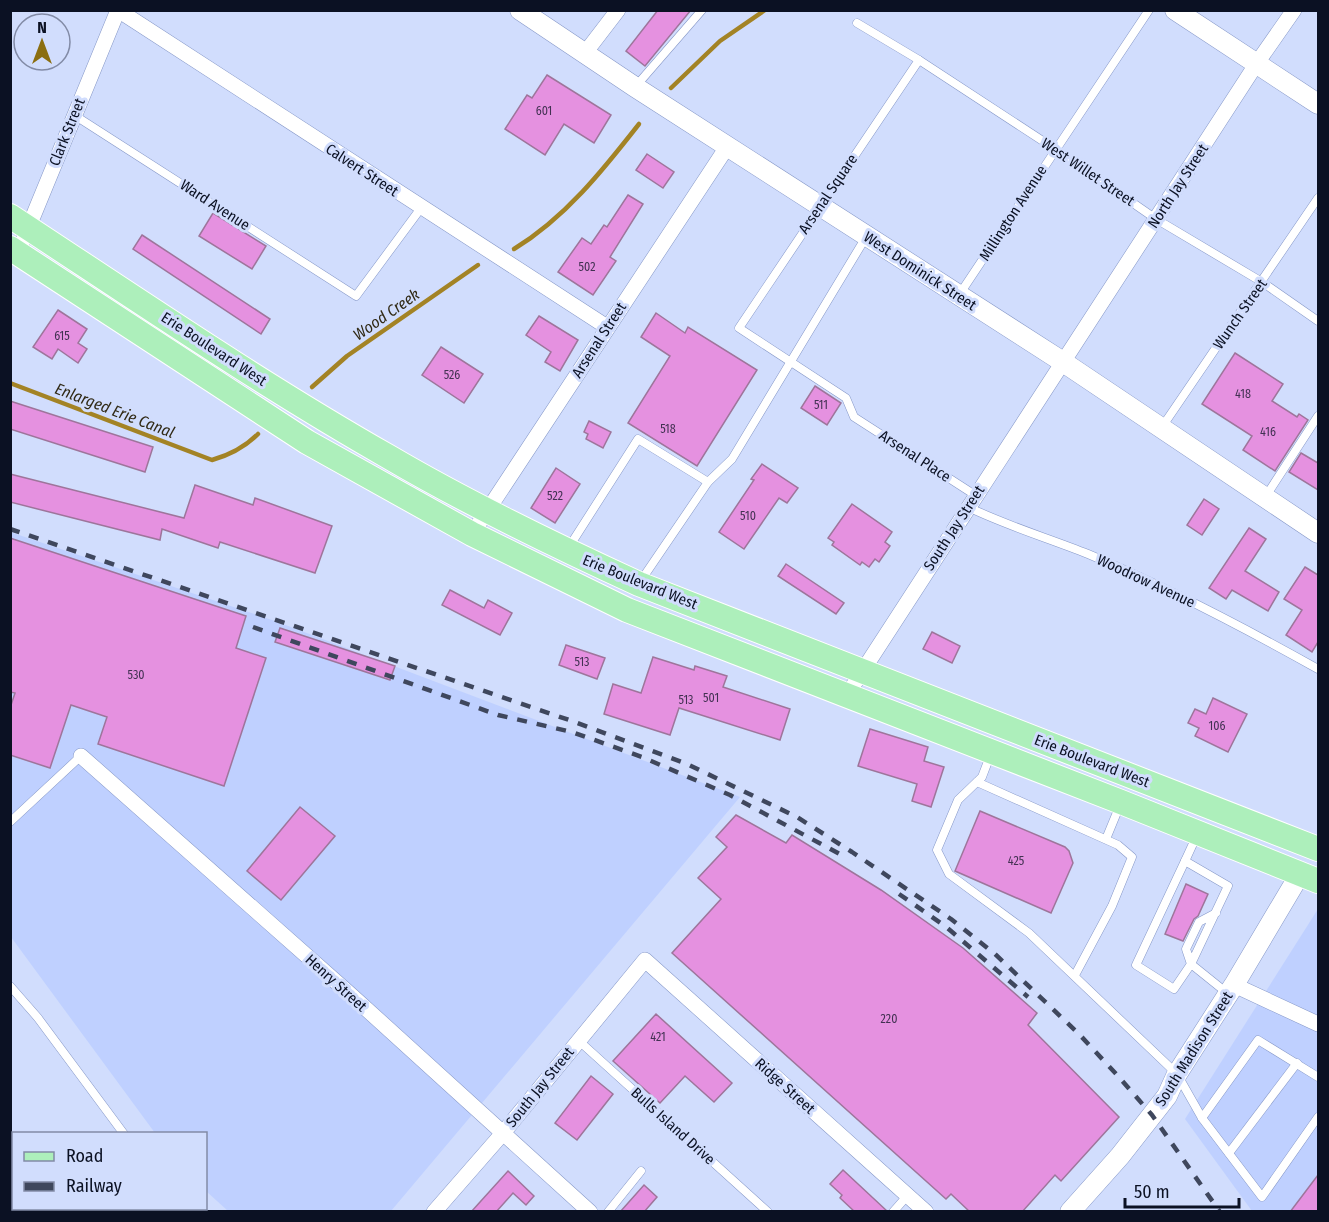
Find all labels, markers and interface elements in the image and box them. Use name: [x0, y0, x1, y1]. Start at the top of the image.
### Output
north arrow: [12, 12, 72, 72]
text: N: [37, 18, 47, 37]
street label: Clark Street: [45, 95, 89, 168]
house number: 601: [536, 104, 552, 118]
street label: West Willet Street: [1038, 134, 1138, 210]
street label: Calvert Street: [322, 140, 402, 200]
street label: North Jay Street: [1144, 140, 1212, 232]
street label: Arsenal Square: [795, 151, 861, 237]
street label: Millington Avenue: [975, 162, 1051, 264]
street label: Ward Avenue: [177, 176, 253, 234]
street label: West Dominick Street: [860, 228, 980, 314]
house number: 502: [579, 260, 595, 274]
street label: Wunch Street: [1209, 275, 1271, 353]
water label: Wood Creek: [349, 285, 423, 344]
street label: Arsenal Street: [568, 299, 630, 381]
street label: Erie Boulevard West: [158, 308, 270, 390]
house number: 615: [54, 329, 70, 343]
house number: 526: [444, 368, 460, 382]
water label: Enlarged Erie Canal: [52, 379, 177, 442]
house number: 418: [1235, 387, 1251, 401]
house number: 511: [814, 398, 828, 412]
house number: 518: [660, 422, 676, 436]
house number: 416: [1260, 425, 1276, 439]
street label: Arsenal Place: [876, 426, 954, 486]
street label: South Jay Street: [920, 482, 988, 574]
house number: 522: [547, 489, 563, 503]
house number: 510: [740, 509, 756, 523]
street label: Woodrow Avenue: [1094, 550, 1198, 612]
street label: Erie Boulevard West: [580, 551, 700, 613]
house number: 513: [574, 655, 590, 669]
house number: 530: [127, 668, 145, 682]
house number: 501: [703, 691, 719, 705]
house number: 513: [678, 693, 694, 707]
house number: 106: [1209, 719, 1225, 733]
street label: Erie Boulevard West: [1032, 731, 1152, 791]
house number: 425: [1008, 854, 1025, 868]
street label: Henry Street: [301, 951, 371, 1015]
street label: South Madison Street: [1151, 988, 1237, 1110]
house number: 220: [881, 1012, 897, 1026]
house number: 421: [650, 1030, 666, 1044]
street label: South Jay Street: [502, 1043, 578, 1131]
street label: Ridge Street: [751, 1054, 819, 1118]
street label: Bulls Island Drive: [627, 1084, 719, 1168]
legend: [12, 1132, 207, 1210]
text: Road: [66, 1145, 103, 1167]
scale bar: [1125, 1171, 1239, 1209]
text: Railway: [66, 1175, 122, 1197]
text: 50 m: [1134, 1181, 1170, 1203]

